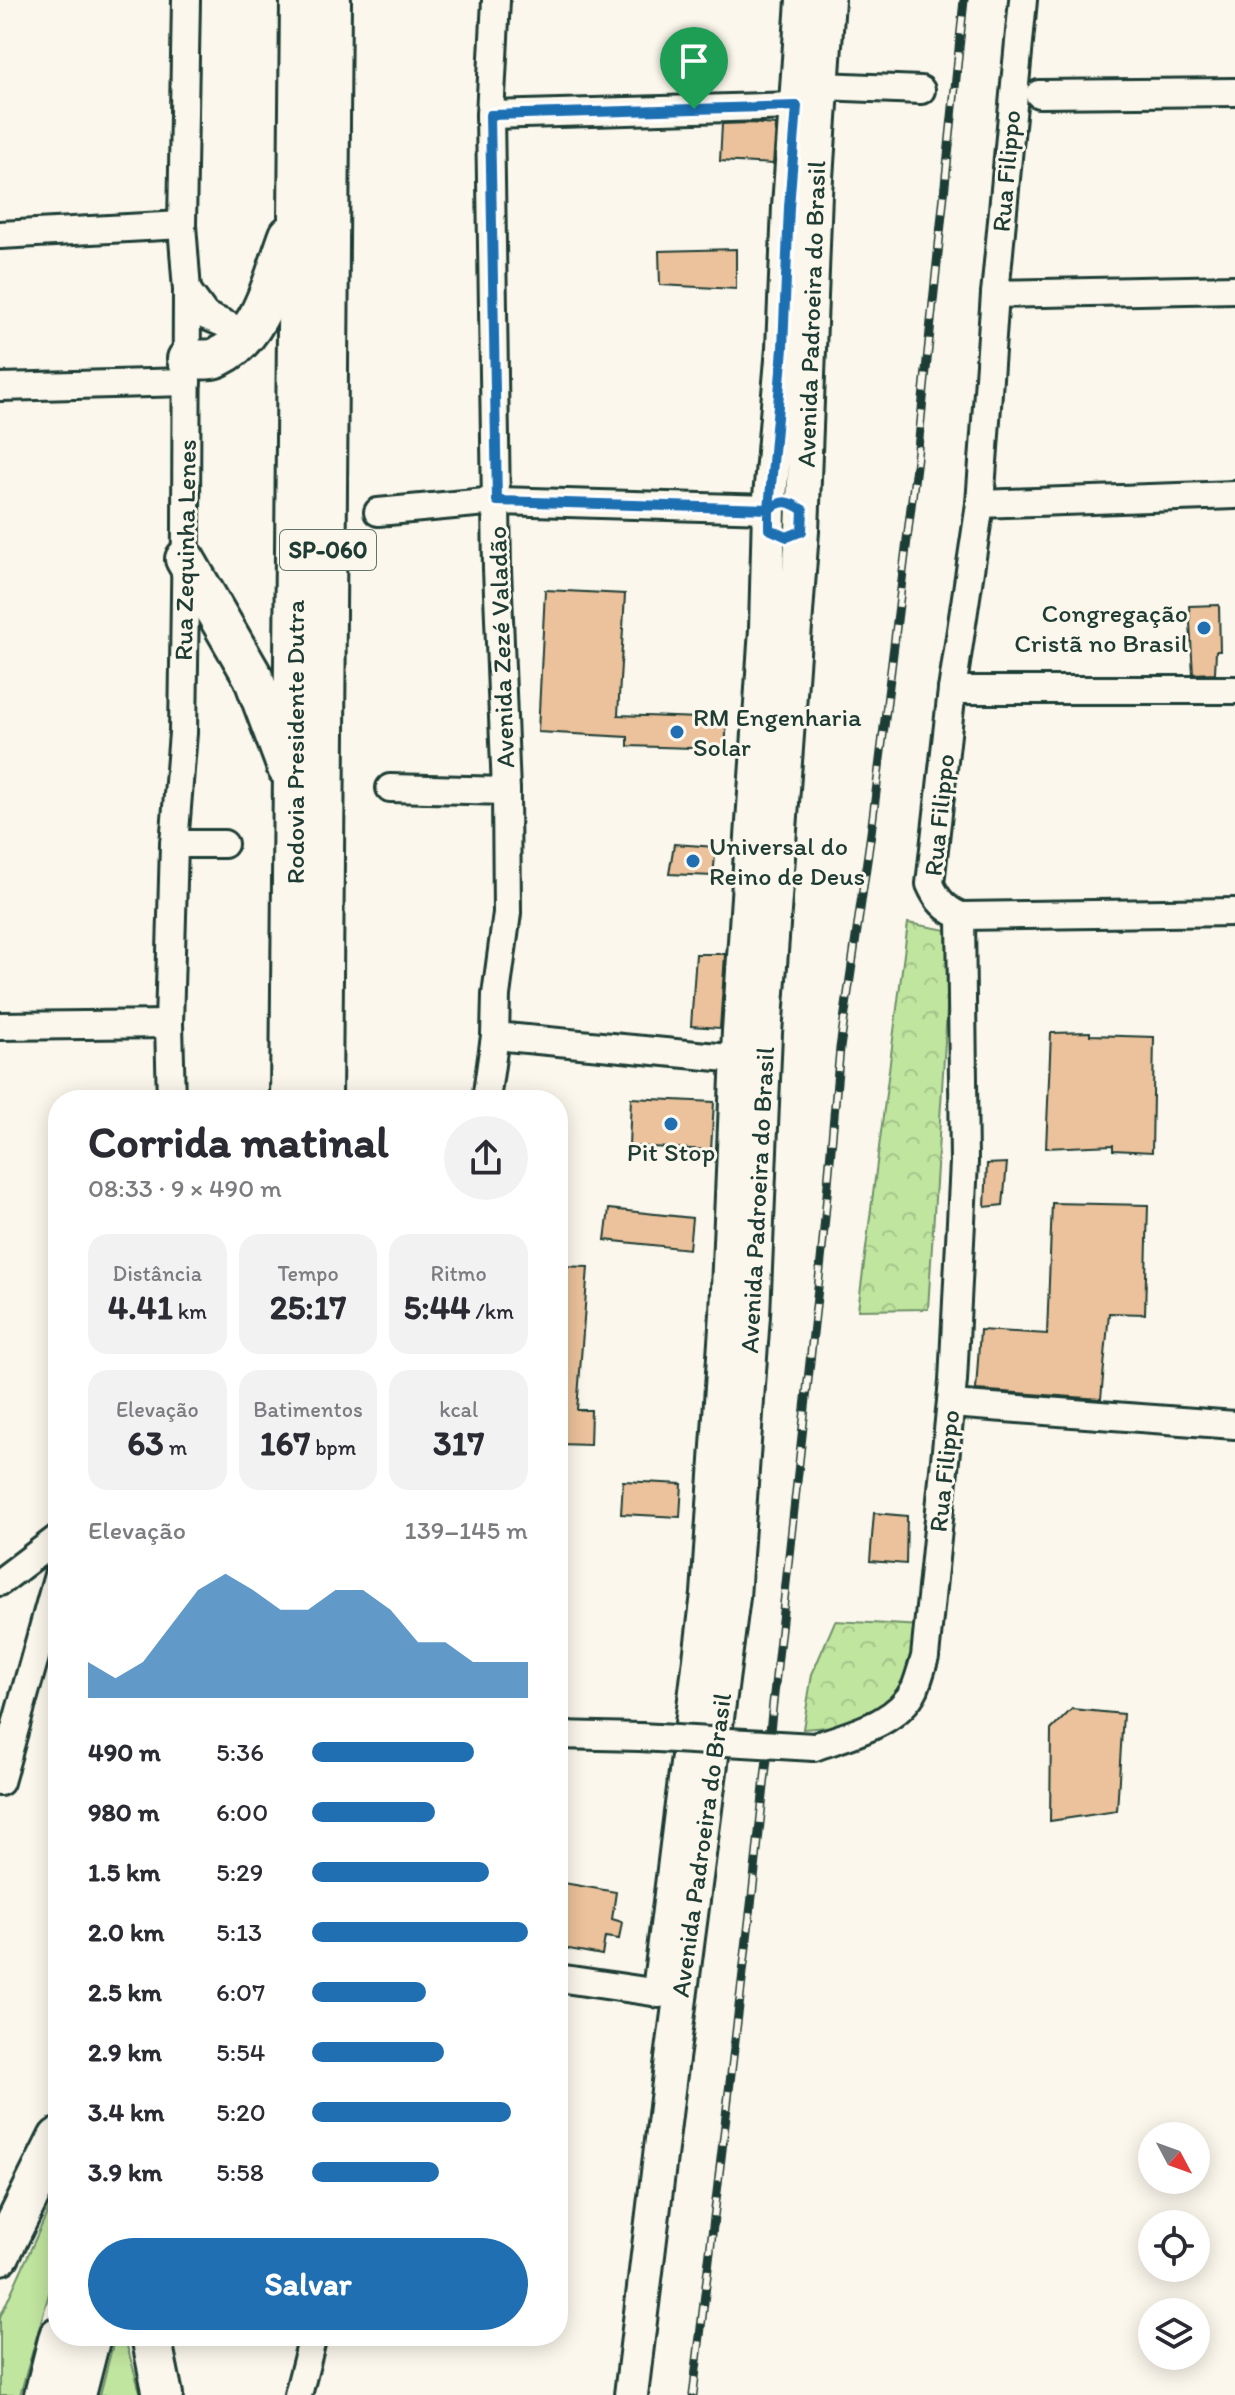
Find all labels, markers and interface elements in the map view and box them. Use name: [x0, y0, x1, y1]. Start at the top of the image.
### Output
pin: [660, 27, 728, 109]
icon: arrive: [672, 39, 716, 83]
street label: Rua Filippo: [985, 109, 1027, 233]
street label: Avenida Padroeira do Brasil: [790, 160, 832, 468]
street label: Rua Zequinha Lenes: [167, 439, 203, 661]
street label: Avenida Zezé Valadão: [481, 525, 521, 769]
road number: SP-060: [280, 530, 376, 570]
place label: Congregação Cristã no Brasil: [1014, 597, 1188, 659]
street label: Rodovia Presidente Dutra: [279, 599, 311, 884]
marker: Congregação Cristã no Brasil: [1195, 619, 1213, 637]
place label: RM Engenharia Solar: [693, 701, 862, 763]
marker: RM Engenharia Solar: [668, 723, 686, 741]
street label: Rua Filippo: [917, 752, 961, 878]
place label: Universal do Reino de Deus: [709, 830, 865, 892]
marker: Universal do Reino de Deus: [684, 852, 702, 870]
street label: Avenida Padroeira do Brasil: [733, 1046, 781, 1354]
text: Corrida matinal: [88, 1115, 389, 1168]
marker: Pit Stop: [662, 1115, 680, 1133]
button: share: [444, 1116, 528, 1200]
place label: Pit Stop: [627, 1136, 715, 1168]
text: 08:33 · 9 × 490 m: [88, 1172, 282, 1204]
text: Distância: [113, 1260, 202, 1287]
text: Tempo: [277, 1260, 339, 1287]
text: Ritmo: [431, 1260, 487, 1287]
text: 4.41: [108, 1287, 173, 1328]
text: 25:17: [270, 1287, 346, 1328]
text: 5:44: [403, 1287, 471, 1328]
text: km: [173, 1298, 207, 1325]
text: /km: [471, 1298, 514, 1325]
text: Elevação: [116, 1396, 199, 1423]
text: Batimentos: [253, 1396, 363, 1423]
text: kcal: [439, 1396, 478, 1423]
street label: Rua Filippo: [922, 1408, 966, 1534]
text: 63: [127, 1423, 164, 1464]
text: 167: [260, 1423, 310, 1464]
text: 317: [433, 1423, 484, 1464]
text: m: [164, 1434, 187, 1461]
text: bpm: [310, 1434, 356, 1461]
text: Elevação: [88, 1514, 186, 1546]
text: 139–145 m: [405, 1514, 528, 1546]
street label: Avenida Padroeira do Brasil: [664, 1691, 738, 1999]
text: 490 m: [88, 1736, 161, 1768]
text: 5:36: [216, 1736, 264, 1768]
text: 980 m: [88, 1796, 160, 1828]
text: 6:00: [216, 1796, 268, 1828]
text: 1.5 km: [88, 1856, 160, 1888]
text: 5:29: [216, 1856, 263, 1888]
text: 2.0 km: [88, 1916, 164, 1948]
text: 5:13: [216, 1916, 262, 1948]
text: 2.5 km: [88, 1976, 162, 2008]
text: 6:07: [216, 1976, 265, 2008]
text: 2.9 km: [88, 2036, 162, 2068]
text: 5:54: [216, 2036, 265, 2068]
text: 3.4 km: [88, 2096, 164, 2128]
text: 5:20: [216, 2096, 266, 2128]
north arrow: [1138, 2122, 1210, 2194]
map controls: [1138, 2122, 1210, 2370]
text: 3.9 km: [88, 2156, 162, 2188]
text: 5:58: [216, 2156, 264, 2188]
button: locate: [1138, 2210, 1210, 2282]
button: Salvar: [88, 2238, 528, 2330]
button: layers: [1138, 2298, 1210, 2370]

